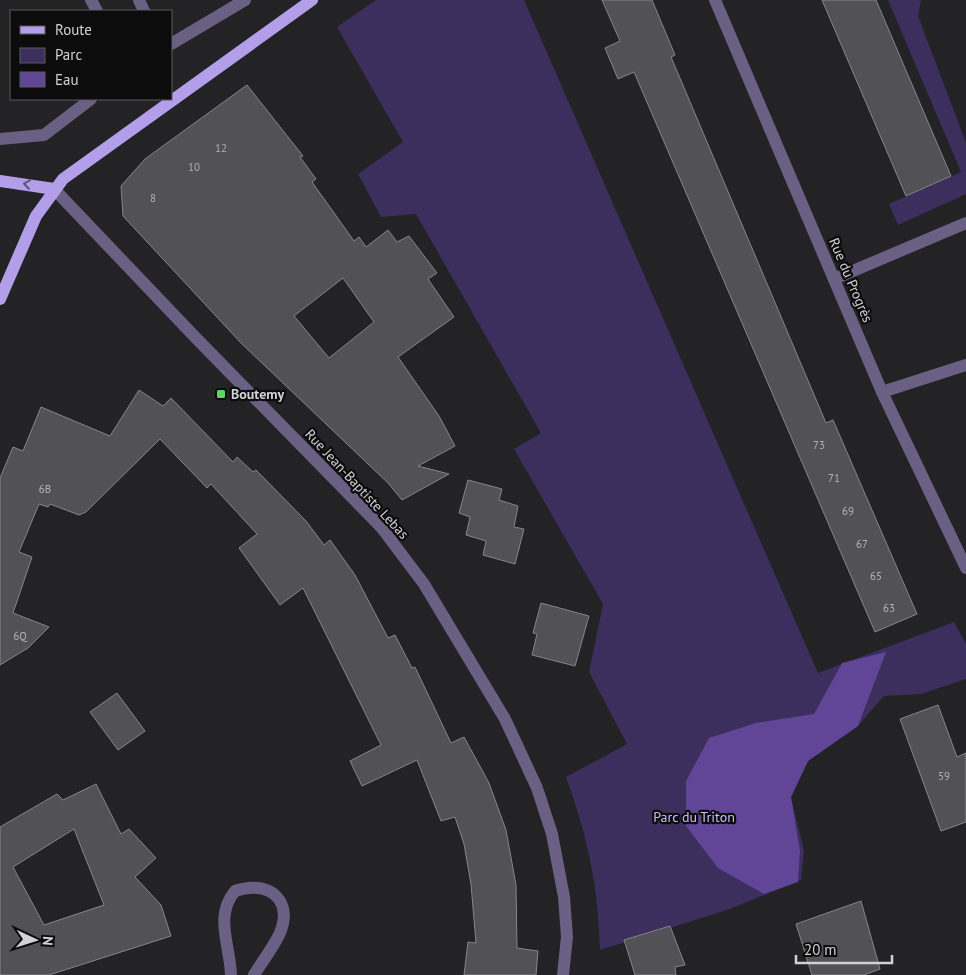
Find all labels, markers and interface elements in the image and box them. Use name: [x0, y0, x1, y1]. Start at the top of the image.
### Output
legend: [10, 10, 172, 100]
text: Route: [55, 20, 92, 39]
text: Parc: [55, 45, 82, 64]
text: Eau: [55, 70, 79, 89]
house number: 12: [215, 141, 227, 155]
house number: 10: [188, 160, 200, 174]
one-way arrow: [23, 180, 32, 190]
house number: 8: [150, 191, 156, 205]
street label: Rue du Progrès: [825, 235, 877, 325]
place label: Boutemy: [231, 385, 285, 403]
marker: Boutemy: [215, 388, 227, 400]
street label: Rue Jean-Baptiste Lebas: [301, 425, 413, 543]
house number: 73: [813, 438, 825, 452]
house number: 71: [828, 471, 840, 485]
house number: 6B: [39, 482, 51, 496]
house number: 69: [842, 504, 854, 518]
house number: 67: [856, 537, 868, 551]
house number: 65: [870, 569, 882, 583]
house number: 63: [883, 601, 895, 615]
house number: 6Q: [13, 629, 27, 643]
house number: 59: [938, 769, 950, 783]
park label: Parc du Triton: [653, 808, 735, 826]
north arrow: [10, 915, 60, 965]
scale bar: [796, 932, 892, 964]
text: N: [39, 936, 57, 946]
text: 20 m: [804, 940, 837, 959]

